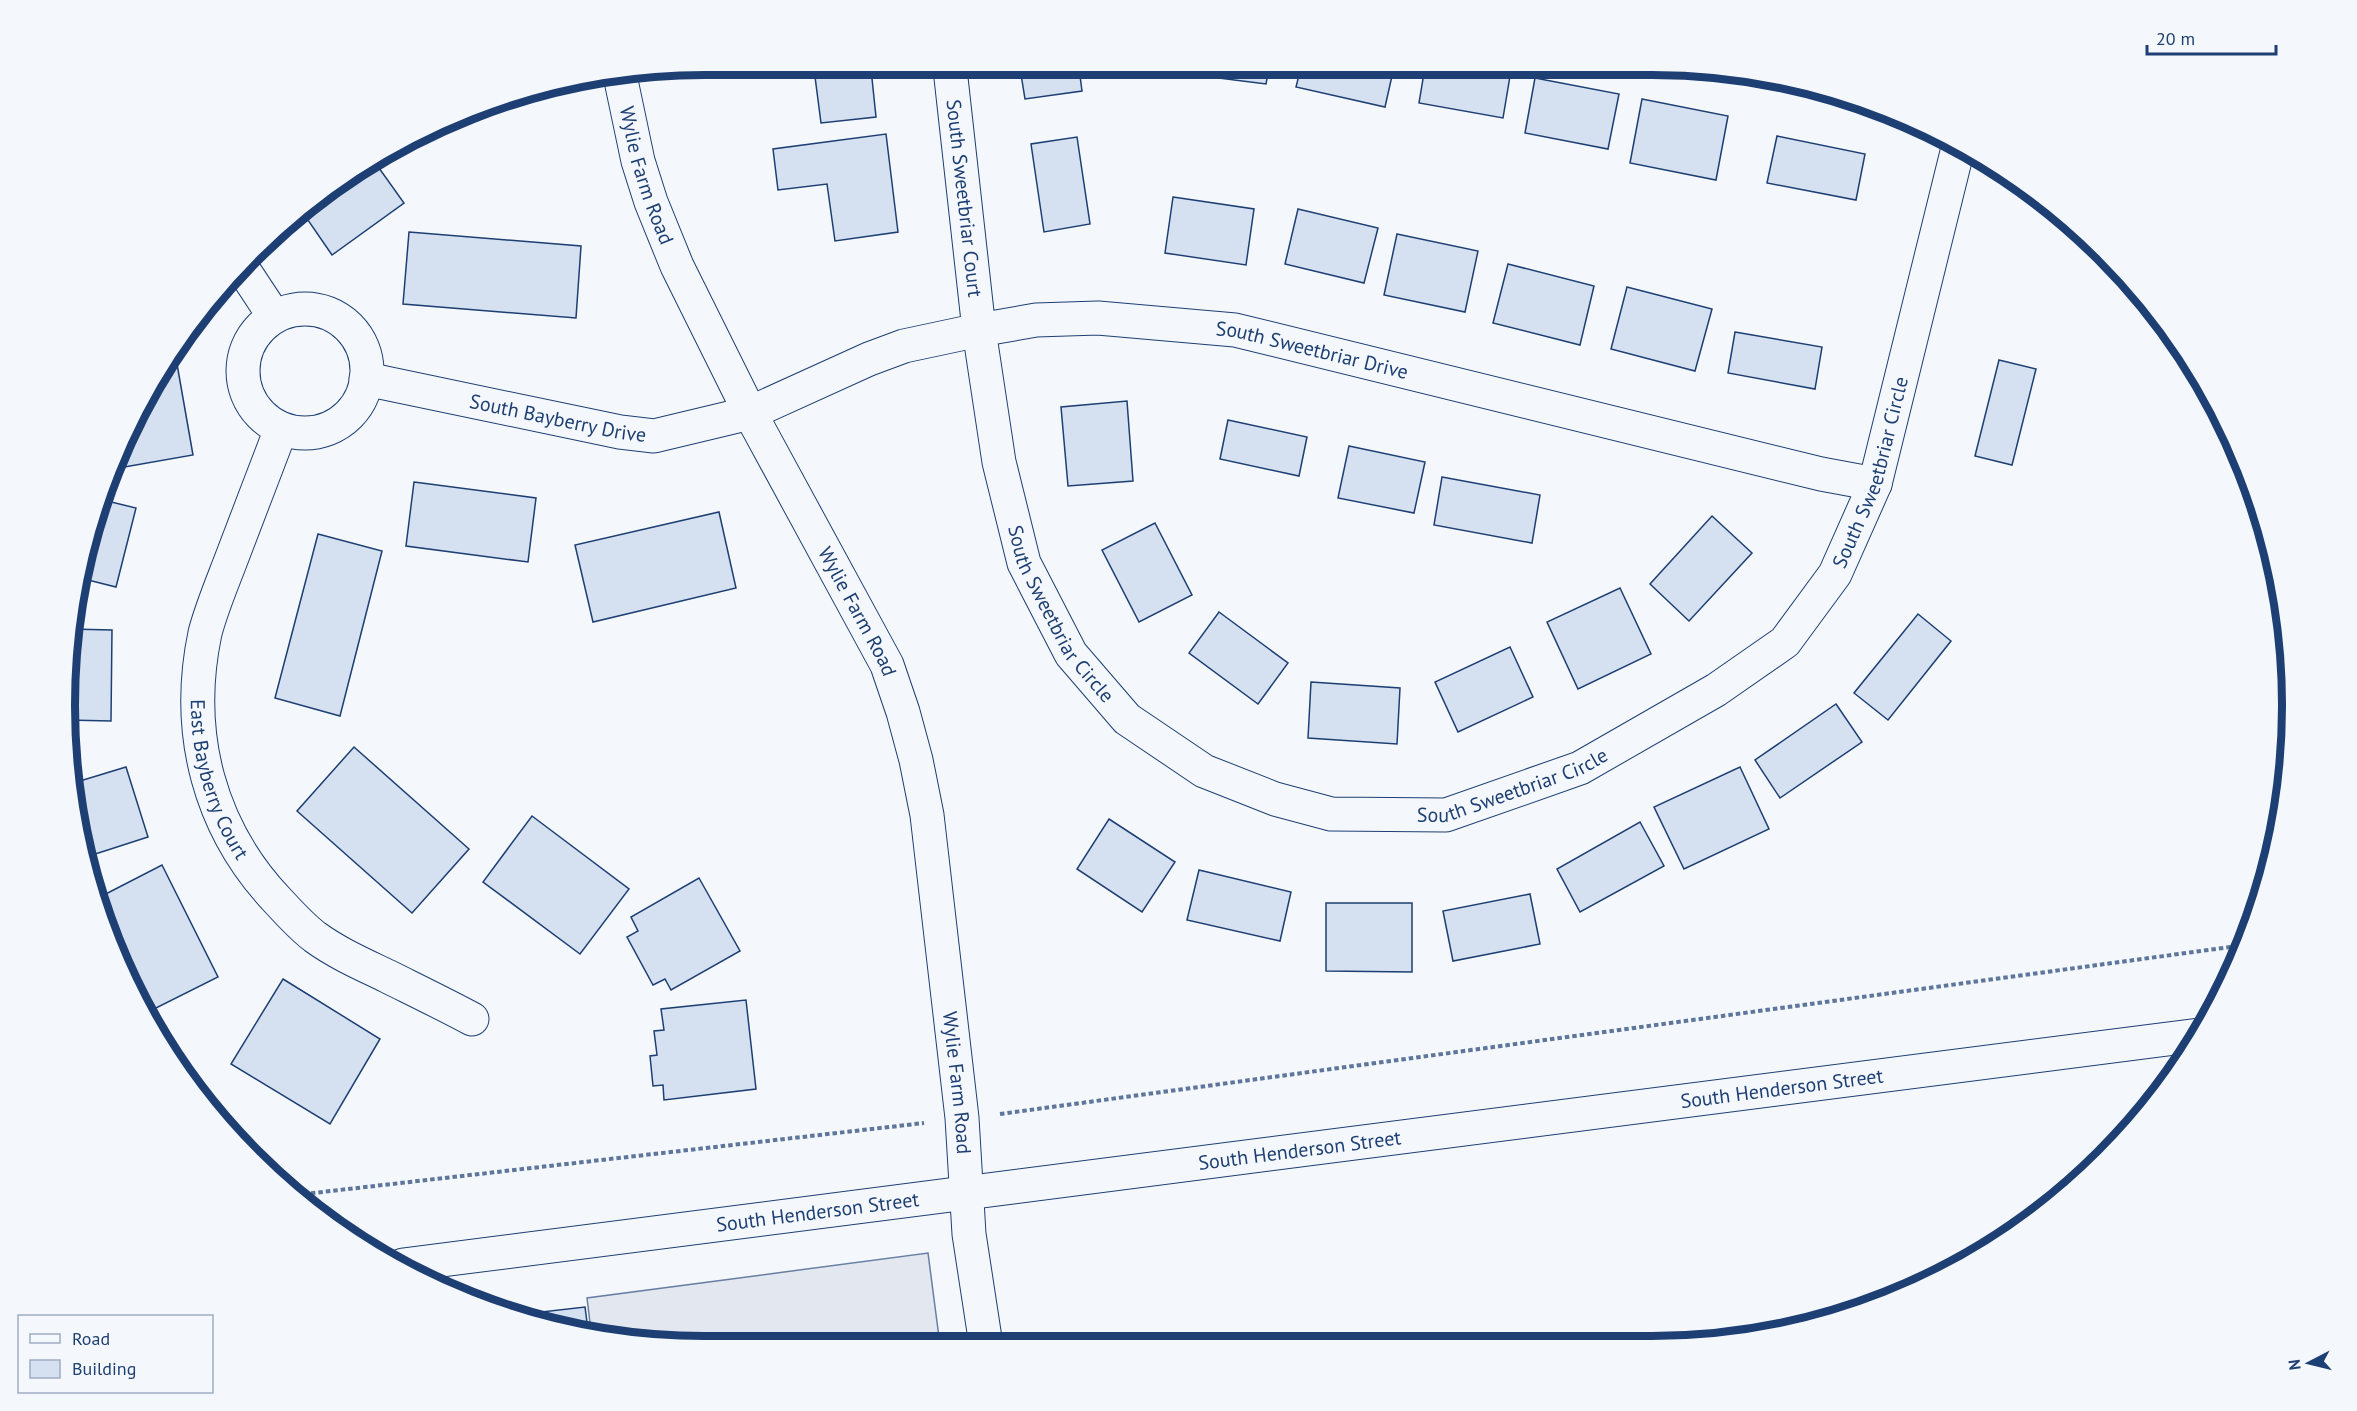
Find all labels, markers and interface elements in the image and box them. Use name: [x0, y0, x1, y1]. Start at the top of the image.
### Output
scale bar: [2147, 18, 2276, 56]
text: 20 m: [2156, 27, 2195, 50]
street label: South Sweetbriar Court: [940, 98, 988, 299]
street label: Wylie Farm Road: [614, 104, 680, 248]
street label: South Sweetbriar Drive: [1215, 315, 1411, 385]
street label: South Sweetbriar Circle: [1826, 374, 1914, 572]
street label: South Bayberry Drive: [467, 388, 648, 448]
street label: South Sweetbriar Circle: [1002, 522, 1120, 708]
street label: Wylie Farm Road: [812, 542, 903, 679]
street label: East Bayberry Court: [185, 699, 255, 865]
street label: South Sweetbriar Circle: [1417, 742, 1612, 828]
street label: Wylie Farm Road: [937, 1010, 977, 1155]
street label: South Henderson Street: [1679, 1063, 1885, 1114]
street label: South Henderson Street: [1197, 1124, 1403, 1176]
street label: South Henderson Street: [715, 1186, 921, 1238]
legend: [18, 1315, 213, 1393]
text: Road: [72, 1327, 110, 1350]
north arrow: [2279, 1333, 2339, 1393]
text: Building: [72, 1357, 136, 1380]
text: N: [2284, 1358, 2305, 1371]

